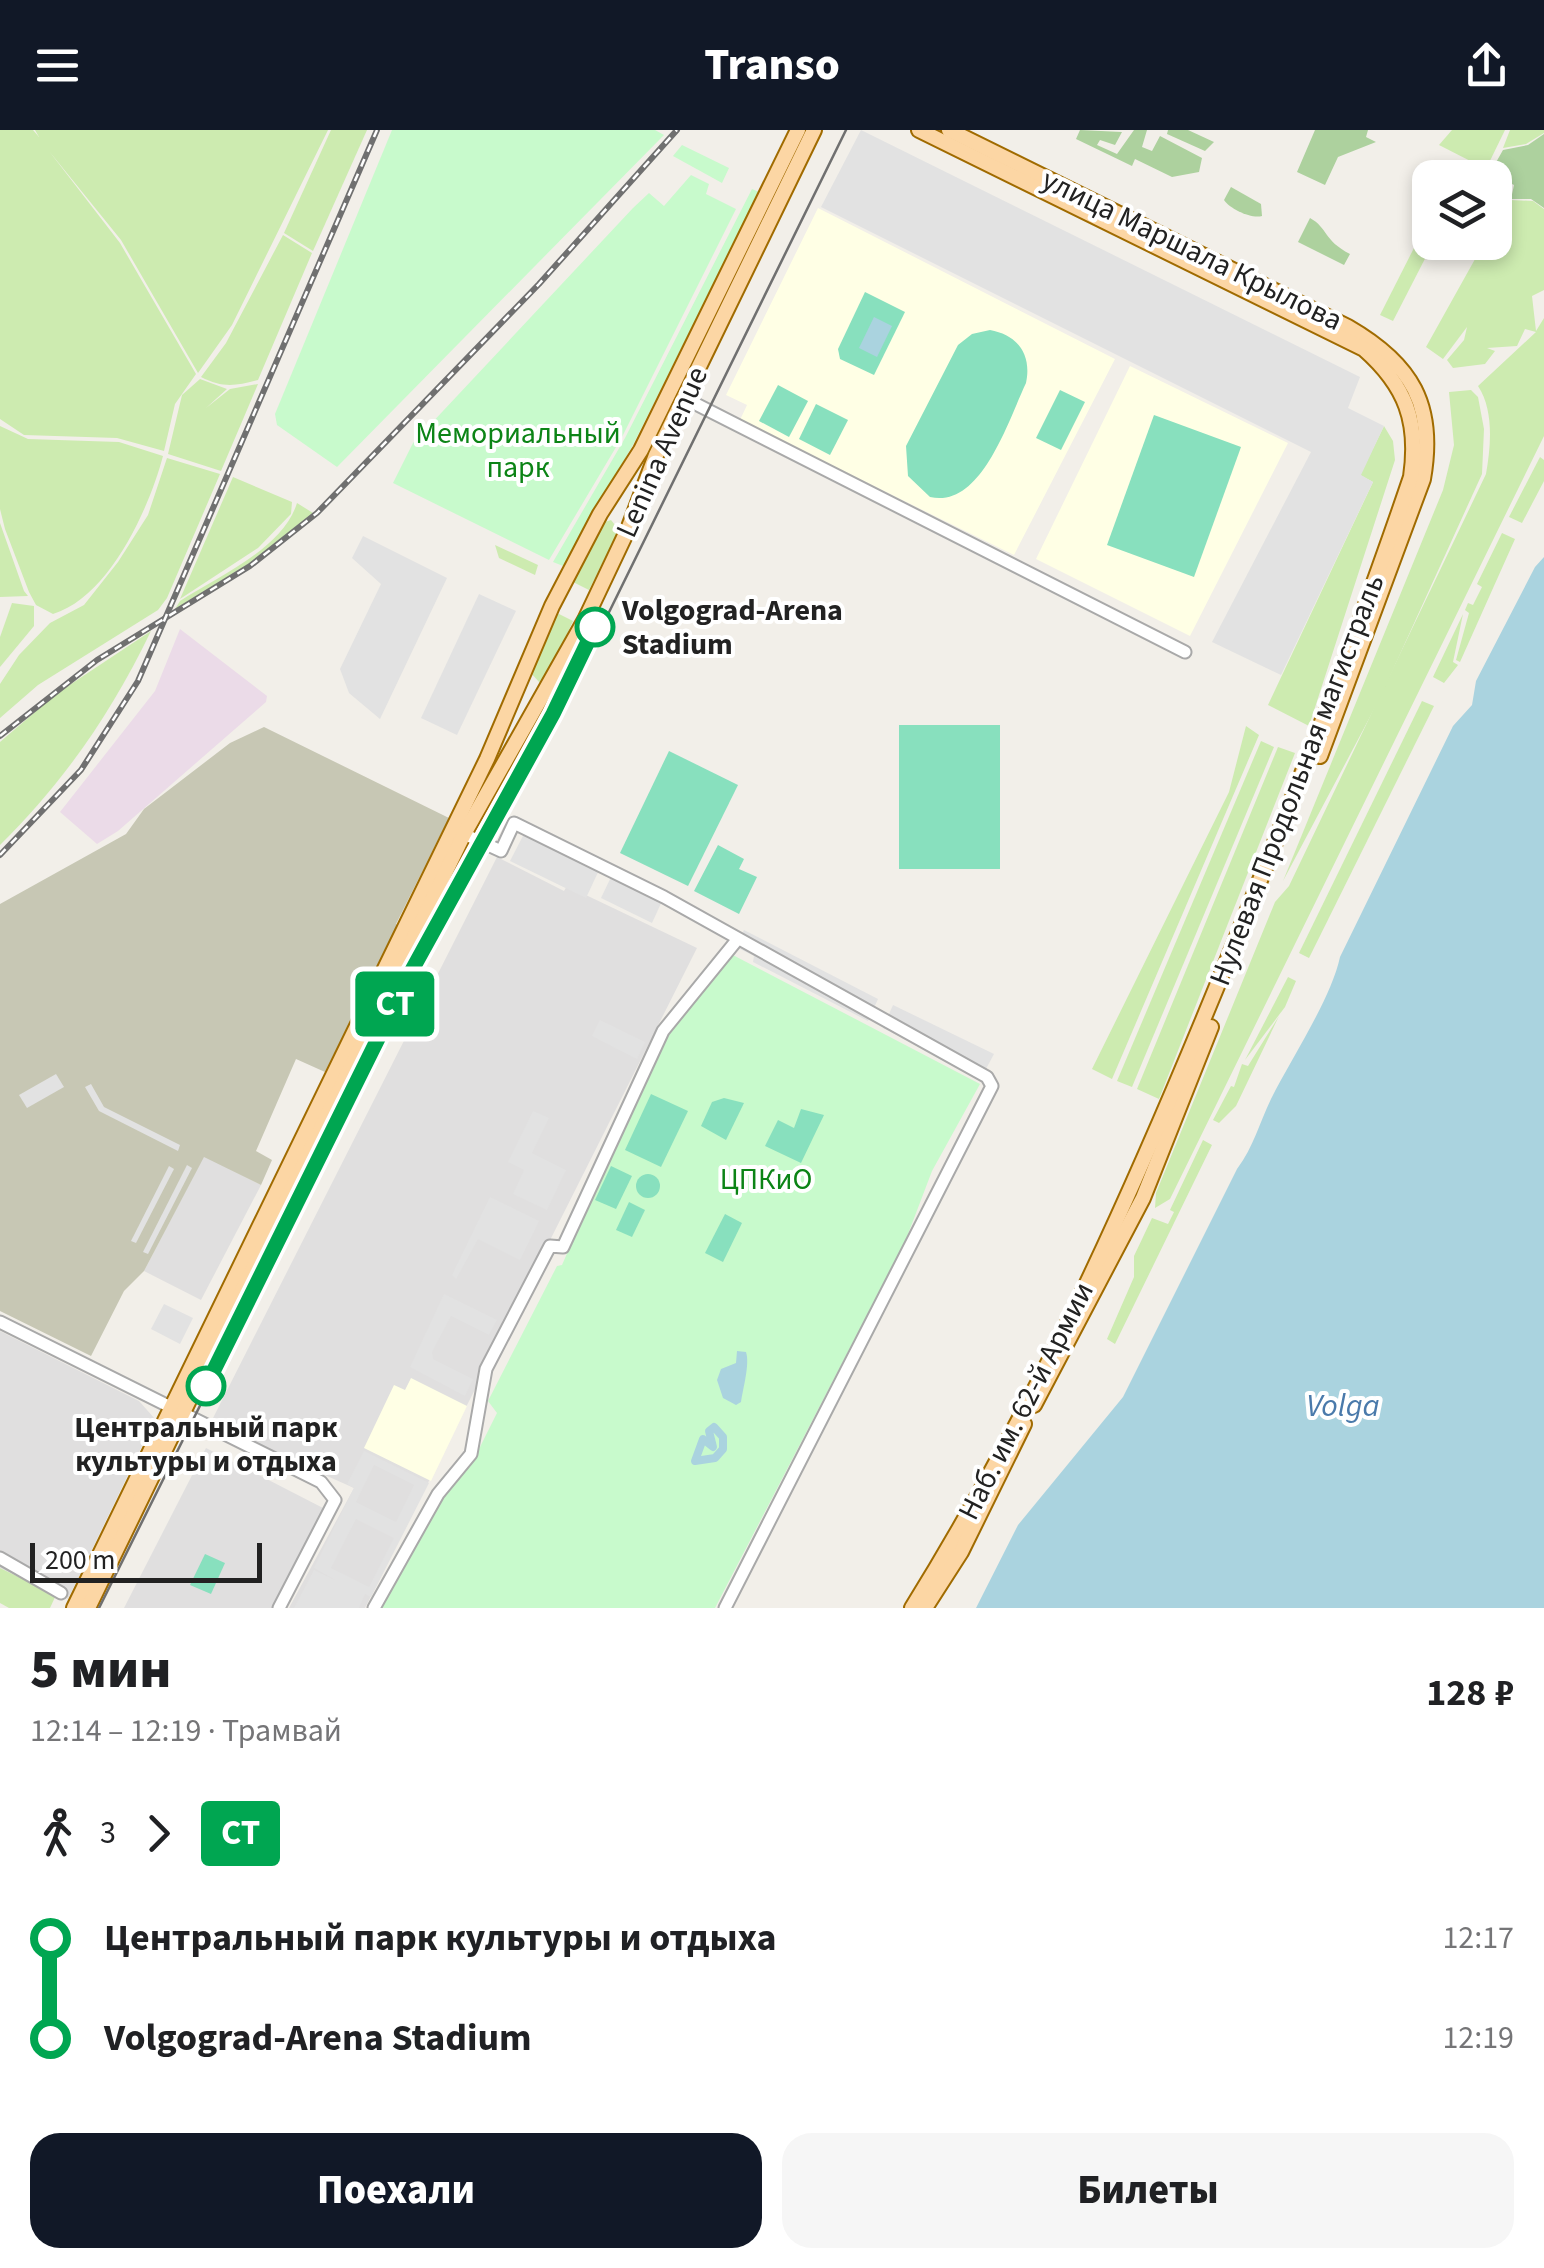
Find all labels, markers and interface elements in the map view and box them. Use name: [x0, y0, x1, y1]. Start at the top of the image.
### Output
text: Transo: [704, 33, 840, 97]
icon: menu: [30, 38, 85, 93]
icon: share: [1459, 38, 1514, 93]
street label: улица Маршала Крылова: [1034, 158, 1350, 342]
map controls: [1412, 160, 1512, 260]
button: layers: [1412, 160, 1512, 260]
street label: Lenina Avenue: [605, 360, 719, 544]
park label: Мемориальный парк: [415, 412, 621, 489]
street label: Нулевая Продольная магистраль: [1199, 568, 1395, 992]
place label: Volgograd-Arena Stadium: [621, 589, 843, 666]
marker: Volgograd-Arena Stadium: [576, 608, 614, 646]
line badge: СТ: [350, 972, 440, 1036]
text: СТ: [375, 979, 415, 1029]
park label: ЦПКиО: [720, 1158, 812, 1201]
street label: Наб. им. 62-й Армии: [947, 1275, 1105, 1527]
marker: Центральный парк культуры и отдыха: [187, 1367, 225, 1405]
water label: Volga: [1306, 1383, 1380, 1429]
place label: Центральный парк культуры и отдыха: [74, 1406, 338, 1483]
scale bar: [30, 1538, 262, 1582]
text: 200 m: [45, 1540, 116, 1580]
text: 5 мин: [30, 1631, 171, 1709]
text: 128 ₽: [1426, 1666, 1514, 1720]
text: 12:14 – 12:19 · Трамвай: [30, 1708, 342, 1754]
icon: walk: [30, 1806, 85, 1861]
icon: forward: [131, 1806, 186, 1861]
text: СТ: [221, 1808, 260, 1858]
text: 3: [100, 1810, 116, 1856]
text: Центральный парк культуры и отдыха: [104, 1911, 777, 1965]
text: 12:17: [1442, 1915, 1514, 1961]
text: Volgograd-Arena Stadium: [104, 2011, 532, 2065]
text: 12:19: [1442, 2015, 1514, 2061]
button: Поехали: [30, 2133, 762, 2248]
button: Билеты: [782, 2133, 1514, 2248]

